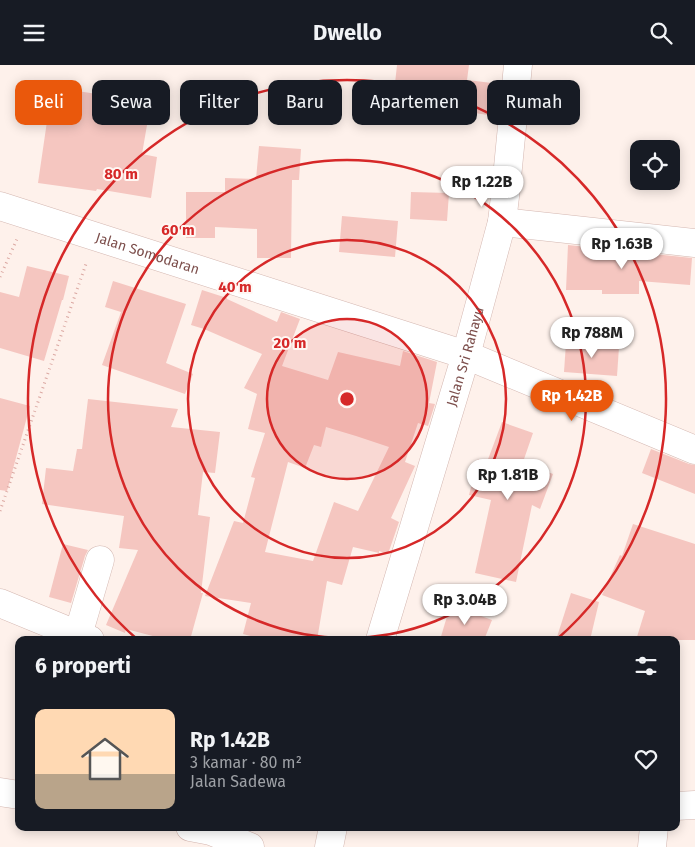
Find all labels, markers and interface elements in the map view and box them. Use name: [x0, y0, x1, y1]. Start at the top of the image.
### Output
icon: menu: [20, 19, 48, 47]
text: Dwello: [313, 19, 382, 46]
icon: search: [647, 19, 675, 47]
chip: Beli: [15, 80, 82, 125]
chip: Sewa: [92, 80, 170, 125]
chip: Filter: [180, 80, 258, 125]
chip: Baru: [268, 80, 342, 125]
chip: Apartemen: [352, 80, 477, 125]
chip: Rumah: [487, 80, 580, 125]
map controls: [630, 140, 680, 190]
button: locate: [630, 140, 680, 190]
text: 80 m: [104, 165, 138, 183]
pin: Rp 1.22B: [430, 165, 534, 208]
text: Rp 1.22B: [452, 172, 512, 191]
text: 60 m: [161, 221, 195, 239]
pin: Rp 1.63B: [570, 227, 674, 270]
street label: Jalan Somodaran: [93, 229, 202, 278]
text: Rp 1.63B: [591, 234, 653, 253]
text: 40 m: [218, 278, 252, 296]
street label: Jalan Sri Rahayu: [443, 305, 488, 408]
pin: Rp 788M: [546, 317, 638, 359]
text: Rp 788M: [561, 323, 623, 342]
text: 20 m: [274, 334, 306, 352]
pin: Rp 1.42B: [520, 379, 624, 422]
text: Rp 1.42B: [542, 386, 603, 405]
centre of rings: [338, 390, 356, 408]
pin: Rp 1.81B: [456, 459, 560, 501]
text: Rp 1.81B: [478, 465, 538, 484]
pin: Rp 3.04B: [413, 583, 517, 626]
text: Rp 3.04B: [433, 590, 497, 609]
icon: filters: [632, 652, 660, 680]
text: 6 properti: [35, 653, 131, 679]
text: Rp 1.42B: [190, 727, 270, 753]
icon: home: [75, 729, 135, 789]
icon: heart: [632, 745, 660, 773]
text: 3 kamar · 80 m²: [190, 753, 302, 772]
text: Jalan Sadewa: [190, 772, 286, 791]

